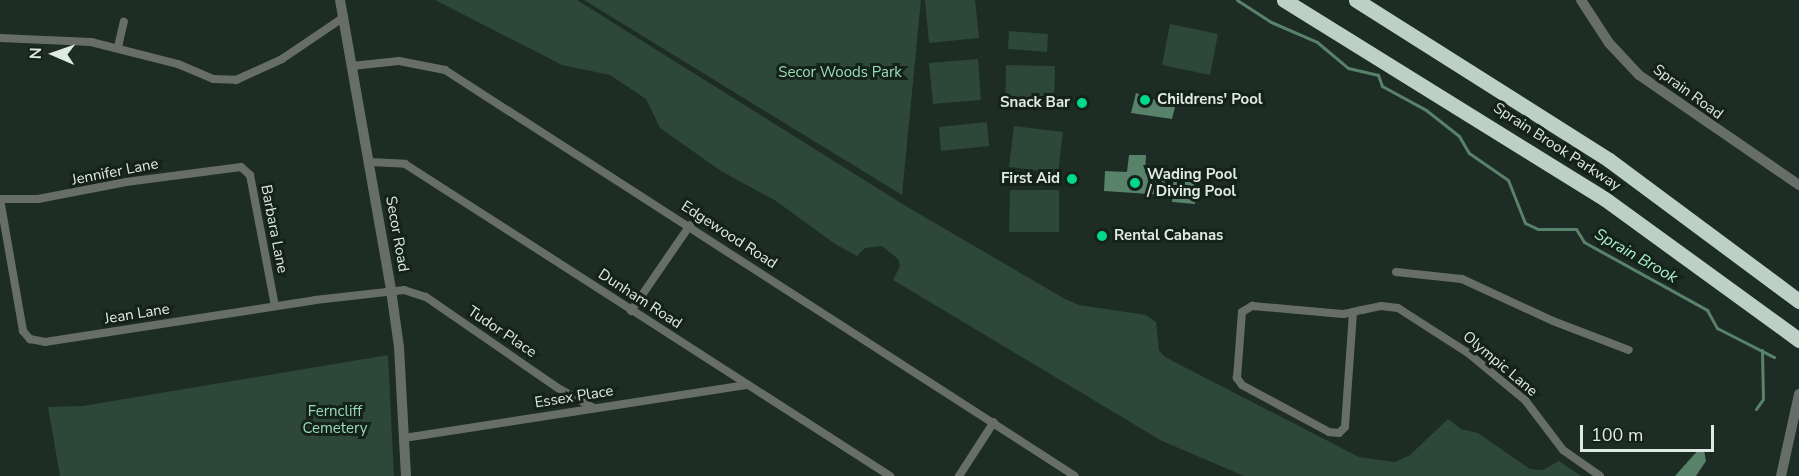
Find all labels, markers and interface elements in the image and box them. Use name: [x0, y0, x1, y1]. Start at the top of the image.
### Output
north arrow: [24, 24, 84, 84]
text: N: [25, 47, 47, 60]
street label: Sprain Road: [1650, 61, 1726, 123]
park label: Secor Woods Park: [778, 64, 902, 82]
place label: Childrens' Pool: [1157, 91, 1263, 109]
marker: Childrens' Pool: [1138, 93, 1152, 107]
place label: Snack Bar: [1000, 94, 1070, 112]
marker: Snack Bar: [1075, 96, 1089, 110]
street label: Sprain Brook Parkway: [1490, 99, 1624, 195]
street label: Jennifer Lane: [70, 155, 160, 189]
place label: Wading Pool / Diving Pool: [1147, 165, 1237, 200]
place label: First Aid: [1001, 170, 1060, 188]
marker: First Aid: [1065, 172, 1079, 186]
marker: Wading Pool / Diving Pool: [1128, 176, 1142, 190]
street label: Barbara Lane: [257, 183, 291, 275]
street label: Secor Road: [381, 195, 413, 273]
street label: Edgewood Road: [678, 197, 780, 273]
water label: Sprain Brook: [1591, 225, 1681, 287]
place label: Rental Cabanas: [1114, 227, 1223, 245]
marker: Rental Cabanas: [1095, 229, 1109, 243]
street label: Dunham Road: [595, 265, 685, 333]
street label: Jean Lane: [103, 300, 171, 328]
street label: Tudor Place: [464, 302, 540, 362]
street label: Olympic Lane: [1459, 328, 1541, 400]
street label: Essex Place: [533, 382, 615, 412]
park label: Ferncliff Cemetery: [302, 402, 368, 437]
scale bar: [1583, 413, 1716, 451]
text: 100 m: [1591, 423, 1643, 447]

